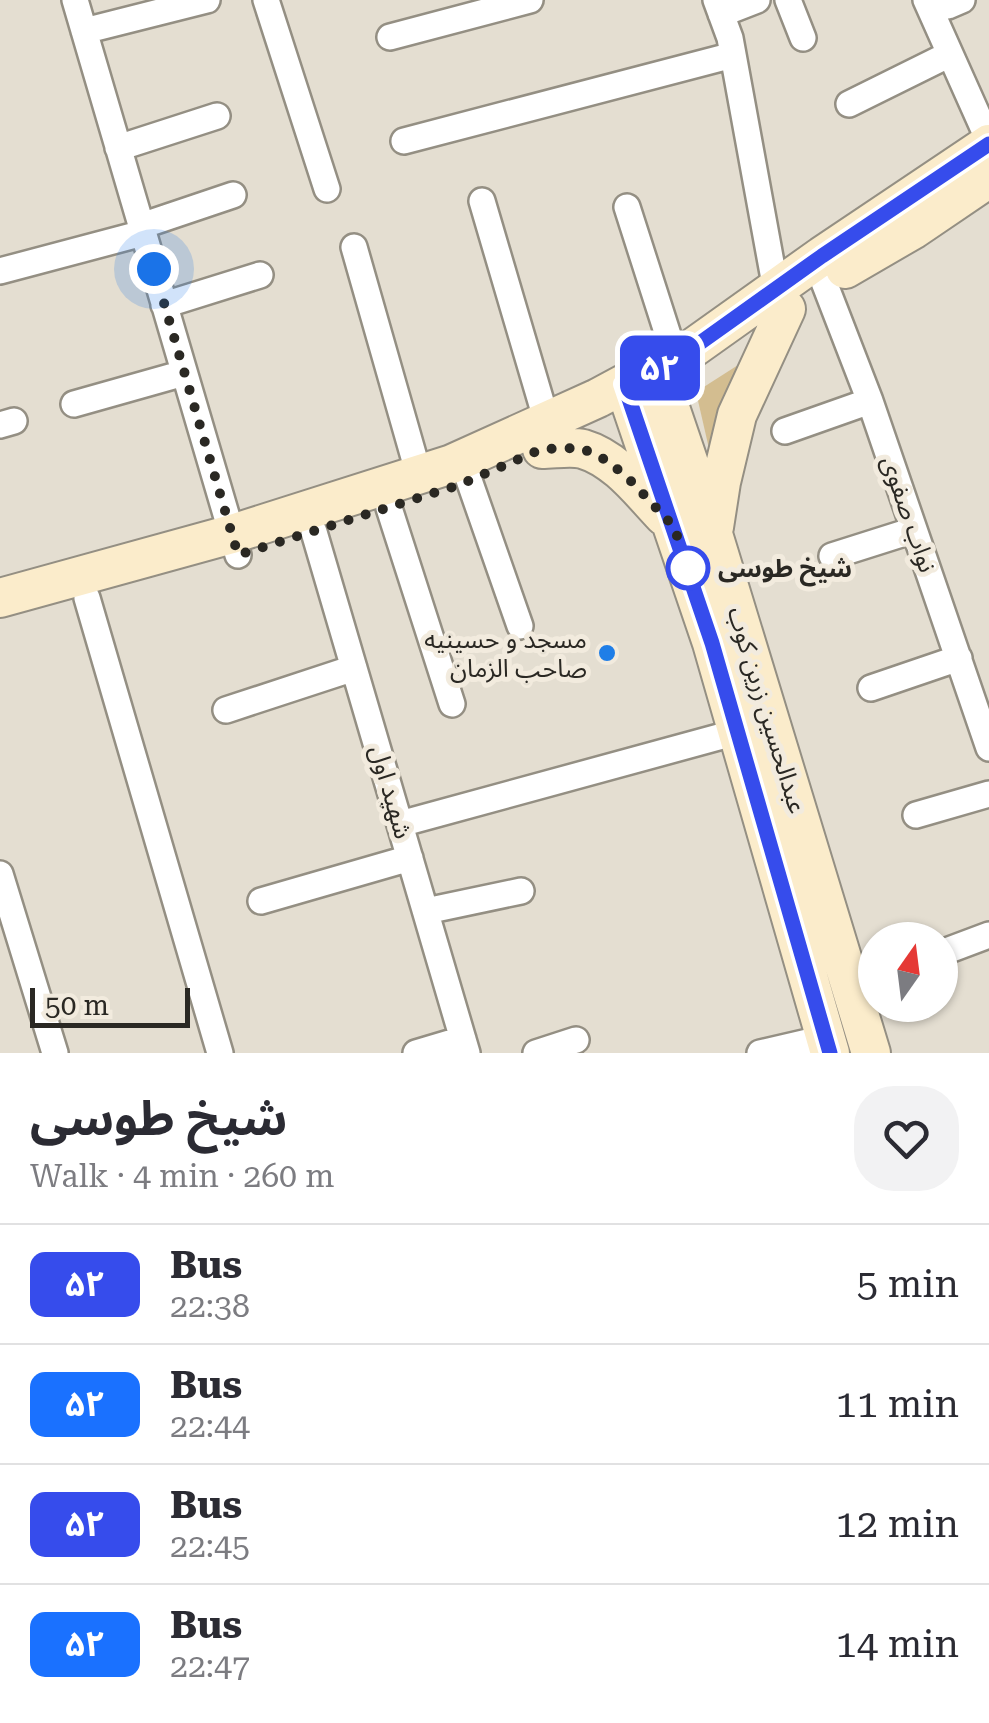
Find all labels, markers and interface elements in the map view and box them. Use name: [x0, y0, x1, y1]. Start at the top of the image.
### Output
your location: [129, 244, 179, 294]
line badge: ۵۲: [615, 336, 705, 400]
text: ۵۲: [640, 348, 680, 389]
street label: نواب صفوی: [876, 452, 942, 576]
marker: شیخ طوسی: [667, 547, 709, 589]
place label: شیخ طوسی: [718, 554, 852, 587]
street label: عبدالحسین زرین کوب: [722, 603, 812, 817]
place label: مسجد و حسینیه صاحب الزمان: [424, 625, 587, 683]
marker: مسجد و حسینیه صاحب الزمان: [596, 642, 618, 664]
street label: شهید اول: [364, 742, 418, 842]
north arrow: [858, 922, 958, 1022]
map controls: [858, 922, 958, 1022]
scale bar: [30, 983, 190, 1028]
text: 50 m: [45, 989, 109, 1022]
button: heart: [854, 1086, 959, 1191]
text: شیخ طوسی: [30, 1091, 287, 1147]
text: Walk · 4 min · 260 m: [30, 1157, 334, 1195]
text: Bus: [170, 1243, 242, 1287]
text: 5 min: [857, 1262, 959, 1306]
text: ۵۲: [65, 1264, 105, 1305]
text: 22:38: [170, 1287, 250, 1325]
text: Bus: [170, 1363, 242, 1407]
text: 11 min: [836, 1382, 959, 1426]
text: ۵۲: [65, 1384, 105, 1425]
text: 22:44: [170, 1407, 250, 1445]
text: Bus: [170, 1483, 242, 1527]
text: 12 min: [836, 1502, 959, 1546]
text: ۵۲: [65, 1504, 105, 1545]
text: 22:45: [170, 1527, 250, 1565]
text: Bus: [170, 1603, 242, 1647]
text: 14 min: [836, 1622, 959, 1666]
text: ۵۲: [65, 1624, 105, 1665]
text: 22:47: [170, 1647, 250, 1685]

